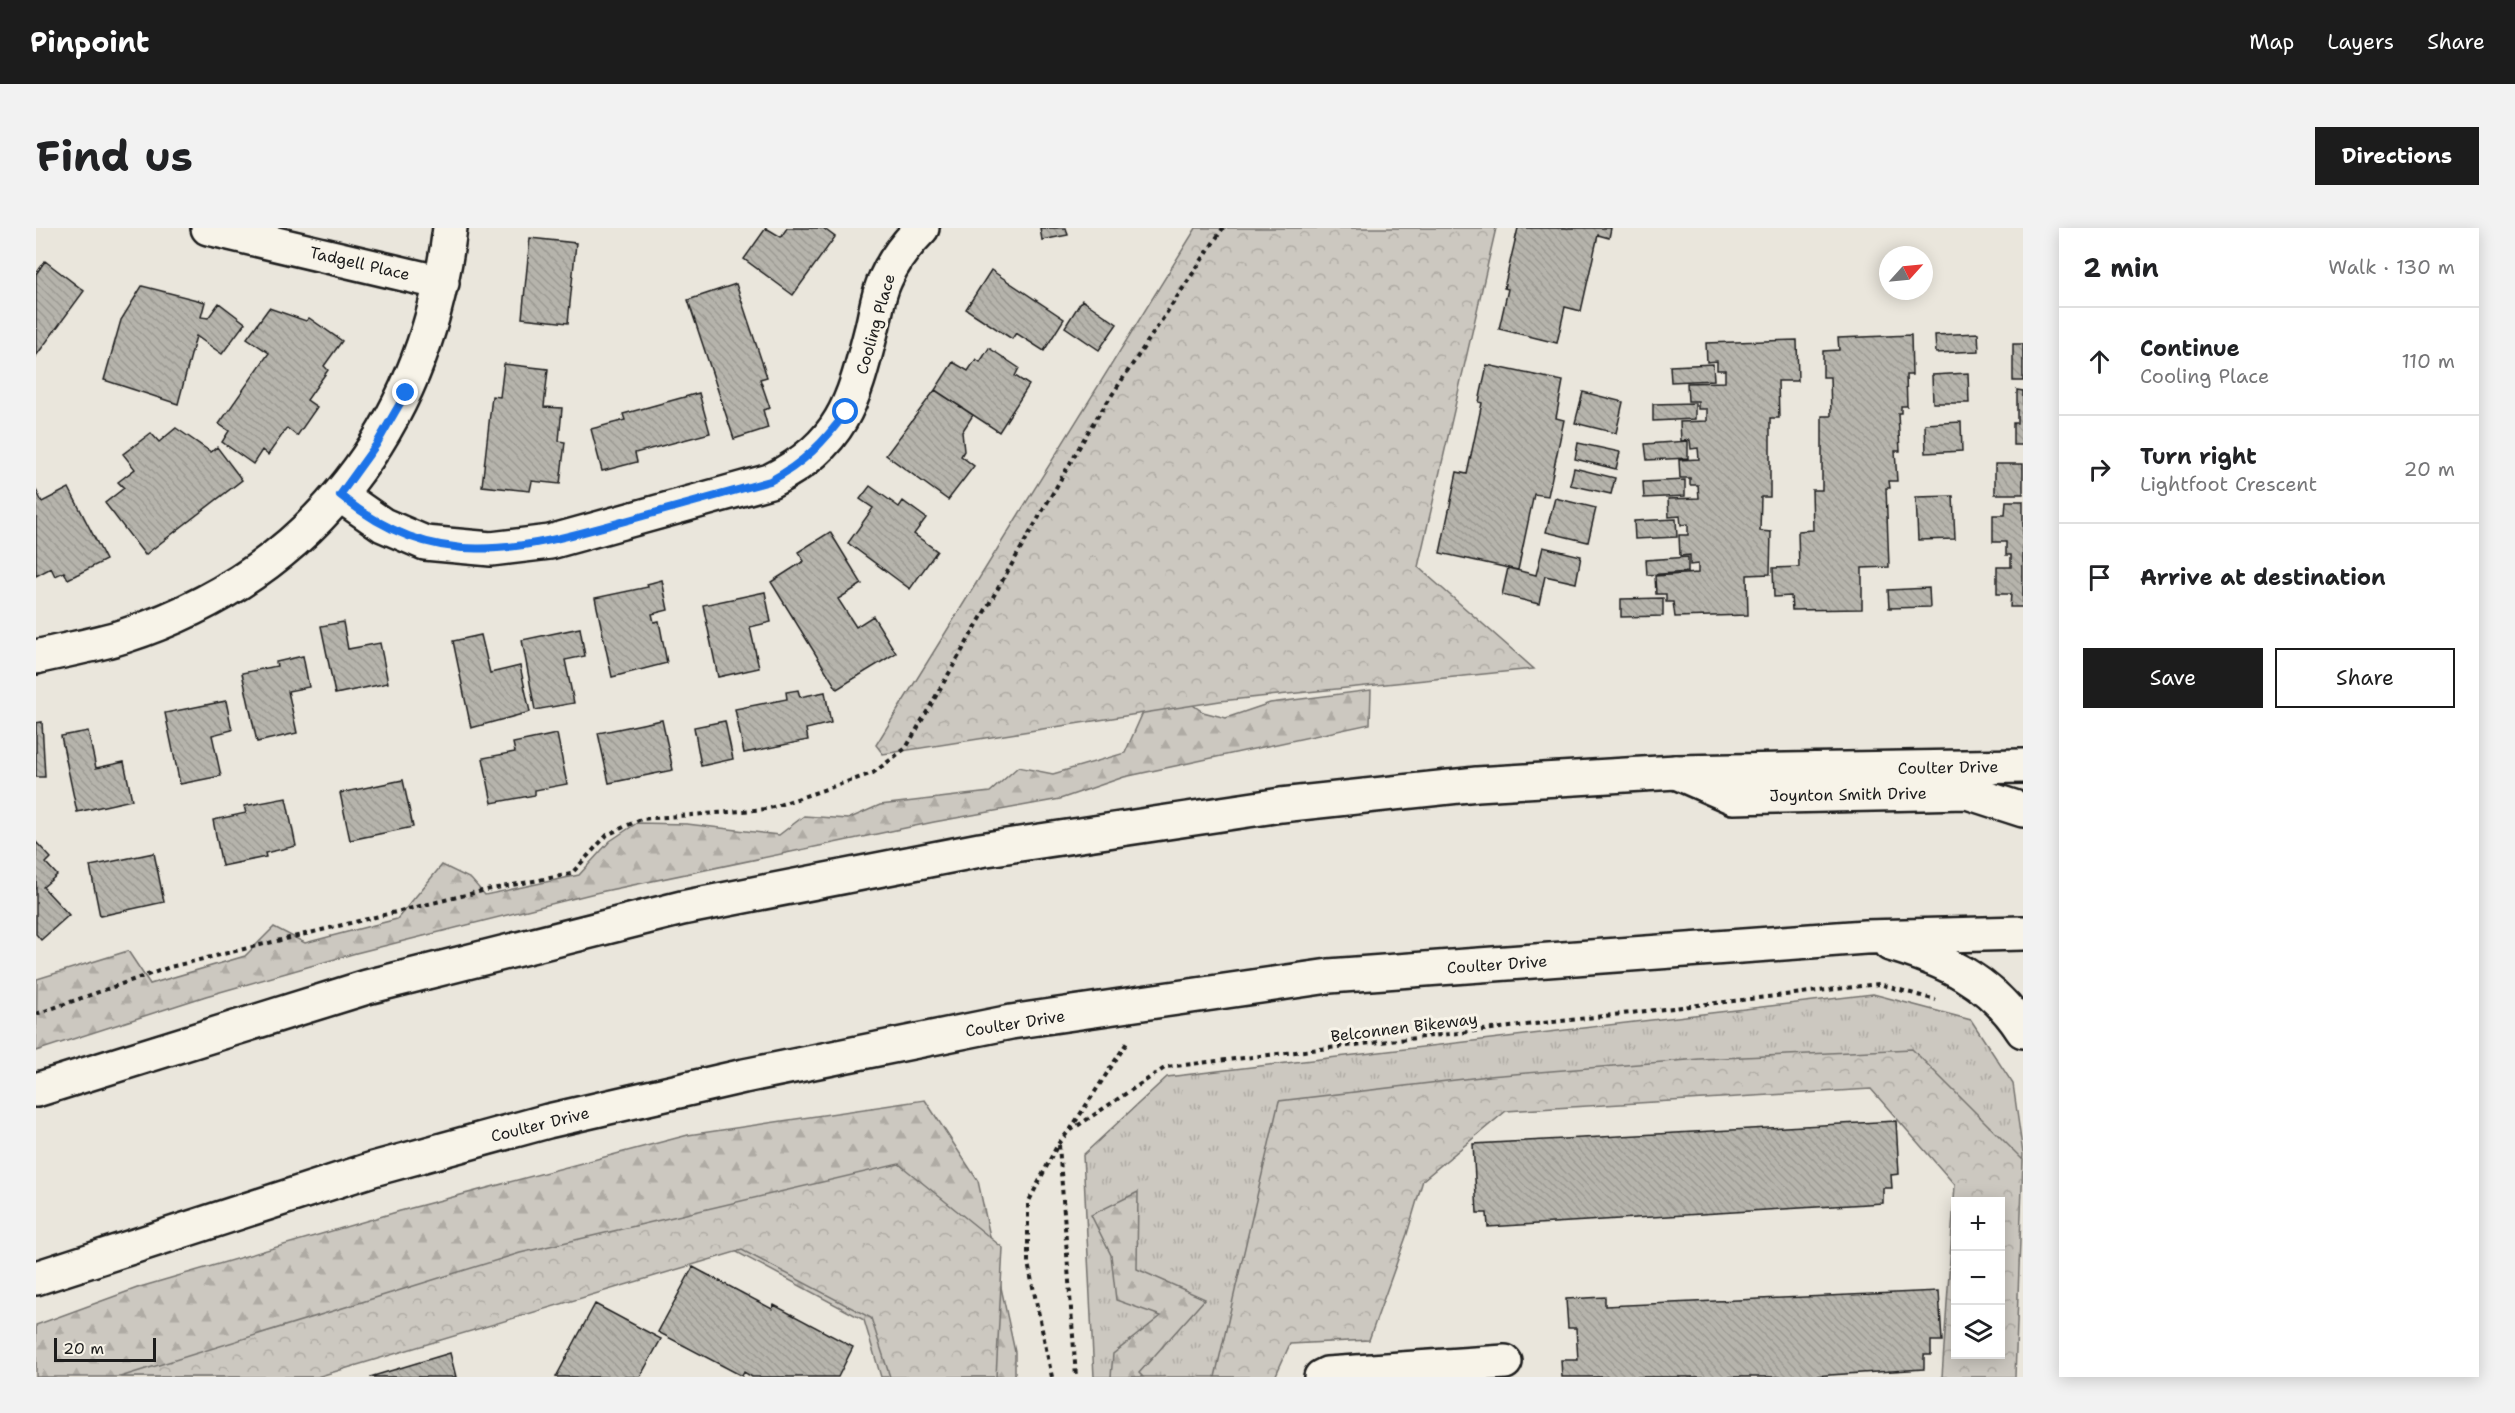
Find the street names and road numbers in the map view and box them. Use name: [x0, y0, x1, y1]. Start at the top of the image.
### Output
street label: Tadgell Place: [308, 242, 412, 285]
street label: Cooling Place: [851, 271, 900, 377]
street label: Coulter Drive: [1897, 756, 1999, 779]
street label: Joynton Smith Drive: [1769, 783, 1927, 806]
street label: Coulter Drive: [1446, 951, 1548, 978]
street label: Coulter Drive: [964, 1005, 1066, 1042]
street label: Belconnen Bikeway: [1329, 1008, 1479, 1047]
street label: Coulter Drive: [489, 1102, 592, 1147]

